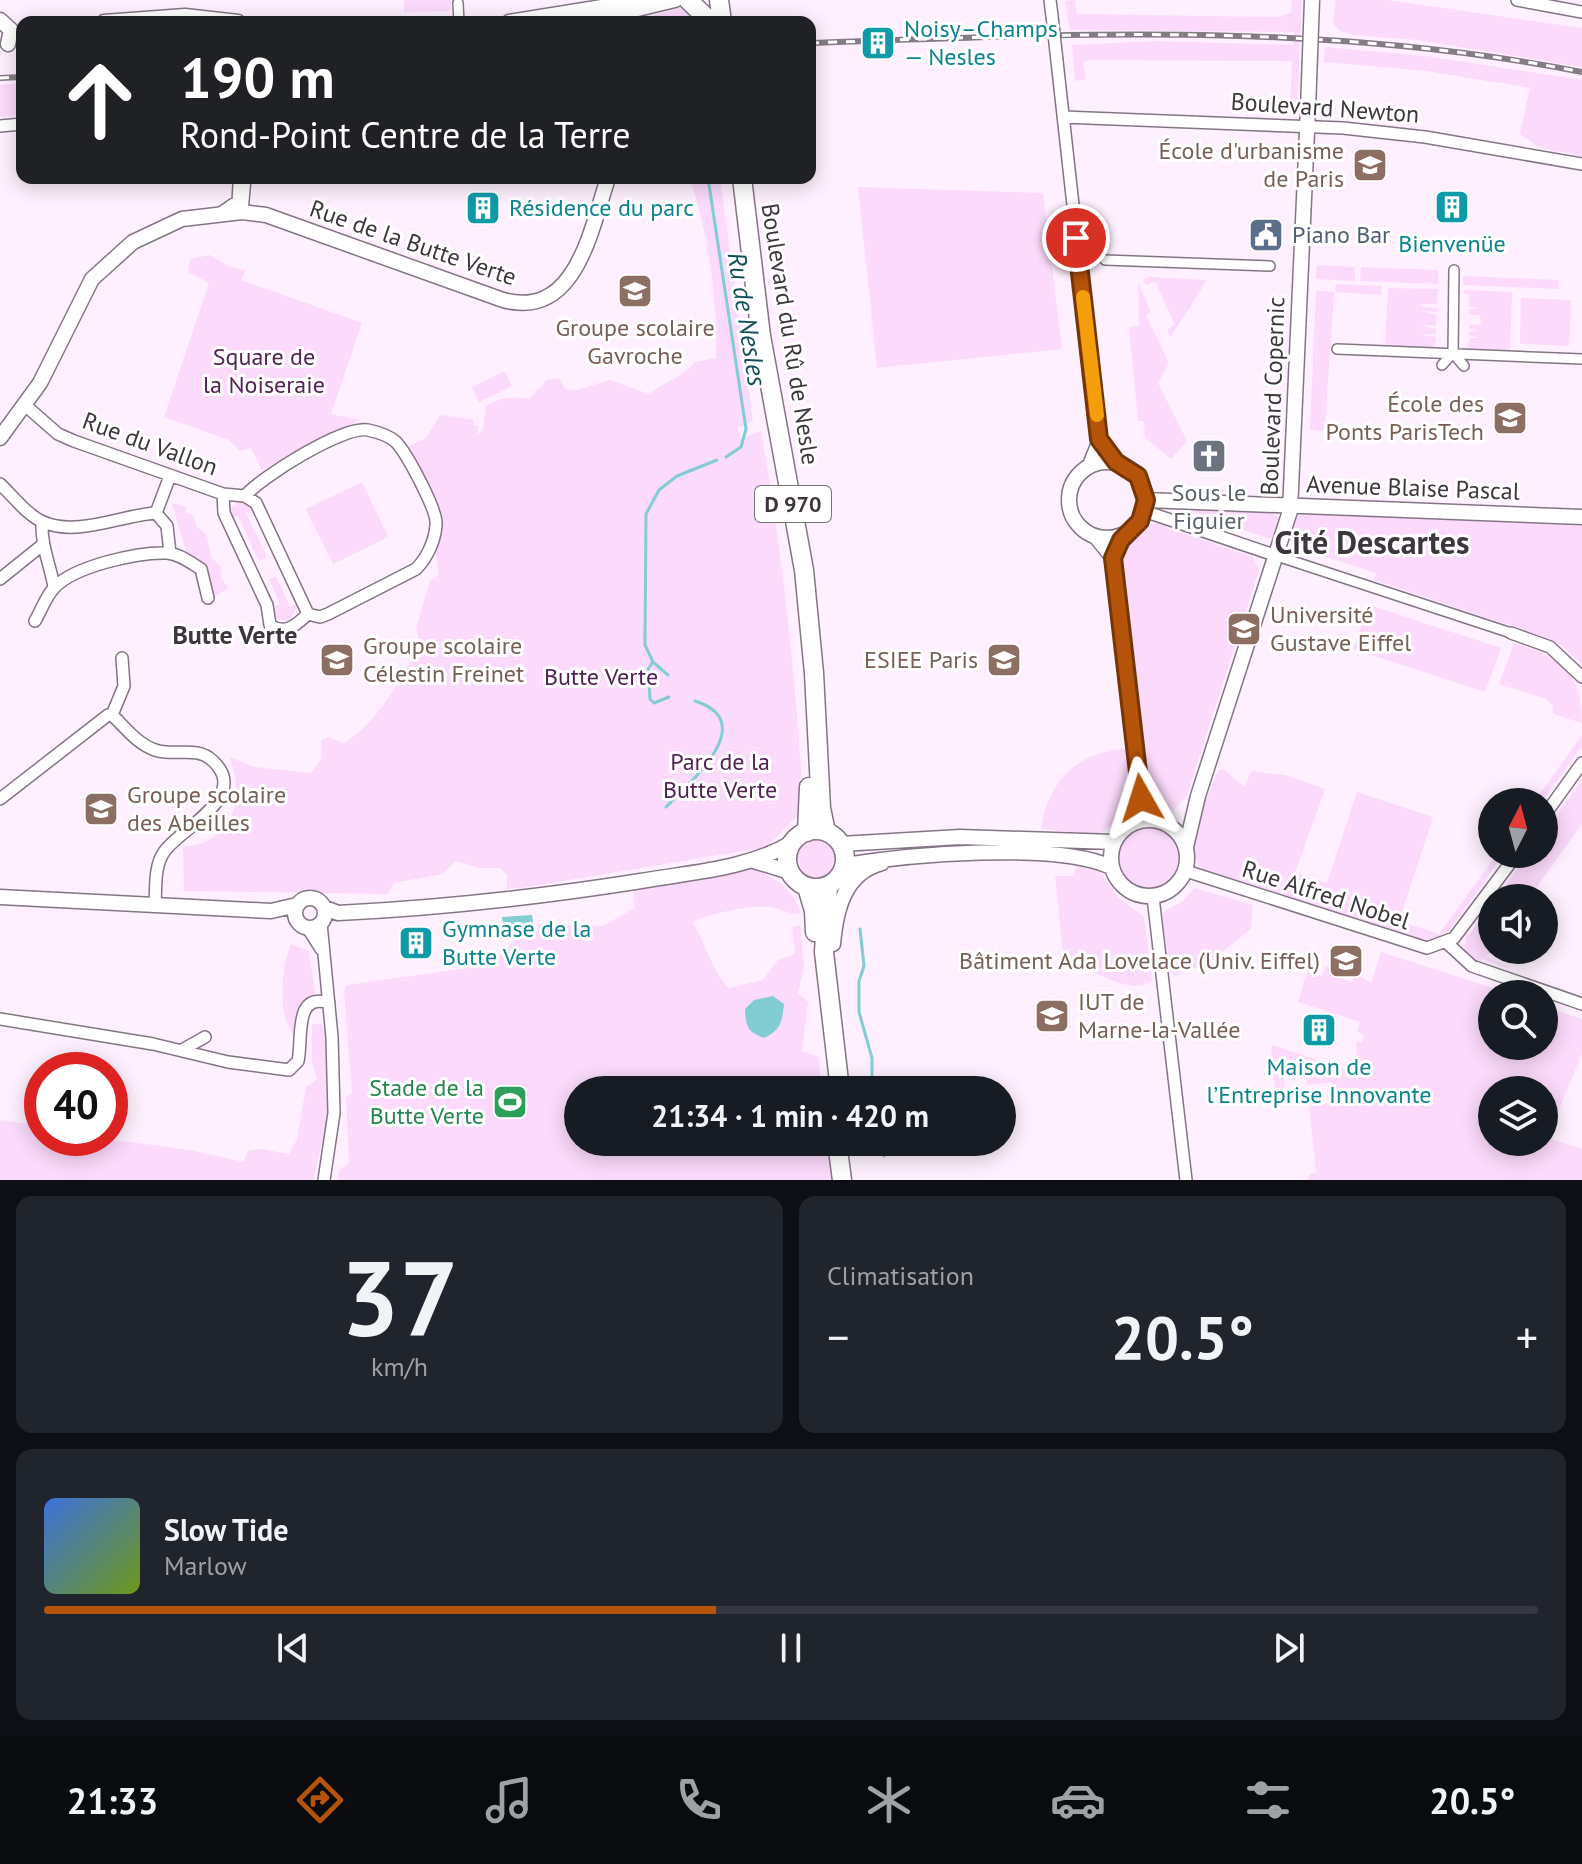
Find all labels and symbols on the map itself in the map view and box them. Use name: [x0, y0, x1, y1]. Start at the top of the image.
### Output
place label: Noisy–Champs — Nesles: [904, 13, 1058, 72]
building icon: Noisy–Champs — Nesles: [859, 24, 897, 62]
street label: Boulevard Newton: [1230, 85, 1420, 130]
place label: École d'urbanisme de Paris: [1158, 135, 1344, 194]
school or university icon: École d'urbanisme de Paris: [1351, 146, 1389, 184]
building icon: Bienvenüe: [1433, 188, 1471, 226]
building icon: Résidence du parc: [464, 189, 502, 227]
place label: Résidence du parc: [509, 192, 694, 223]
street label: Rue de la Butte Verte: [306, 193, 521, 292]
street label: Boulevard du Rû de Nesle: [755, 201, 826, 467]
pin: [1042, 204, 1110, 272]
public building icon: Piano Bar: [1247, 216, 1285, 254]
place label: Piano Bar: [1292, 219, 1390, 250]
place label: Bienvenüe: [1398, 228, 1506, 259]
water label: Ru de Nesles: [721, 250, 774, 389]
school or university icon: Groupe scolaire Gavroche: [616, 272, 654, 310]
street label: Boulevard Copernic: [1254, 296, 1291, 496]
place label: Groupe scolaire Gavroche: [555, 312, 715, 371]
park label: Square de la Noiseraie: [203, 341, 325, 400]
place label: École des Ponts ParisTech: [1326, 388, 1484, 447]
school or university icon: École des Ponts ParisTech: [1491, 399, 1529, 437]
street label: Rue du Vallon: [78, 405, 222, 482]
church icon: Sous le Figuier: [1190, 437, 1228, 475]
street label: Avenue Blaise Pascal: [1306, 468, 1520, 507]
place label: Sous le Figuier: [1172, 477, 1246, 536]
road number: D 970: [755, 486, 831, 522]
district label: Cité Descartes: [1274, 521, 1470, 563]
place label: Université Gustave Eiffel: [1270, 599, 1411, 658]
school or university icon: Université Gustave Eiffel: [1225, 610, 1263, 648]
district label: Butte Verte: [172, 618, 298, 651]
place label: Groupe scolaire Célestin Freinet: [363, 630, 524, 689]
school or university icon: Groupe scolaire Célestin Freinet: [318, 641, 356, 679]
school or university icon: ESIEE Paris: [985, 641, 1023, 679]
place label: ESIEE Paris: [864, 644, 978, 675]
park label: Butte Verte: [544, 661, 658, 692]
park label: Parc de la Butte Verte: [663, 746, 777, 805]
position arrow: [1099, 756, 1183, 840]
place label: Groupe scolaire des Abeilles: [127, 779, 286, 838]
north arrow: [1478, 788, 1558, 868]
school or university icon: Groupe scolaire des Abeilles: [82, 790, 120, 828]
street label: Rue Alfred Nobel: [1238, 853, 1414, 936]
place label: Gymnase de la Butte Verte: [442, 913, 592, 972]
building icon: Gymnase de la Butte Verte: [397, 924, 435, 962]
school or university icon: Bâtiment Ada Lovelace (Univ. Eiffel): [1327, 942, 1365, 980]
place label: Bâtiment Ada Lovelace (Univ. Eiffel): [959, 945, 1320, 976]
place label: IUT de Marne-la-Vallée: [1078, 986, 1240, 1045]
school or university icon: IUT de Marne-la-Vallée: [1033, 997, 1071, 1035]
building icon: Maison de l’Entreprise Innovante: [1300, 1011, 1338, 1049]
place label: Maison de l’Entreprise Innovante: [1207, 1051, 1431, 1110]
speed limit sign: 40: [24, 1052, 128, 1156]
place label: Stade de la Butte Verte: [369, 1072, 484, 1131]
sports icon: Stade de la Butte Verte: [491, 1083, 529, 1121]

